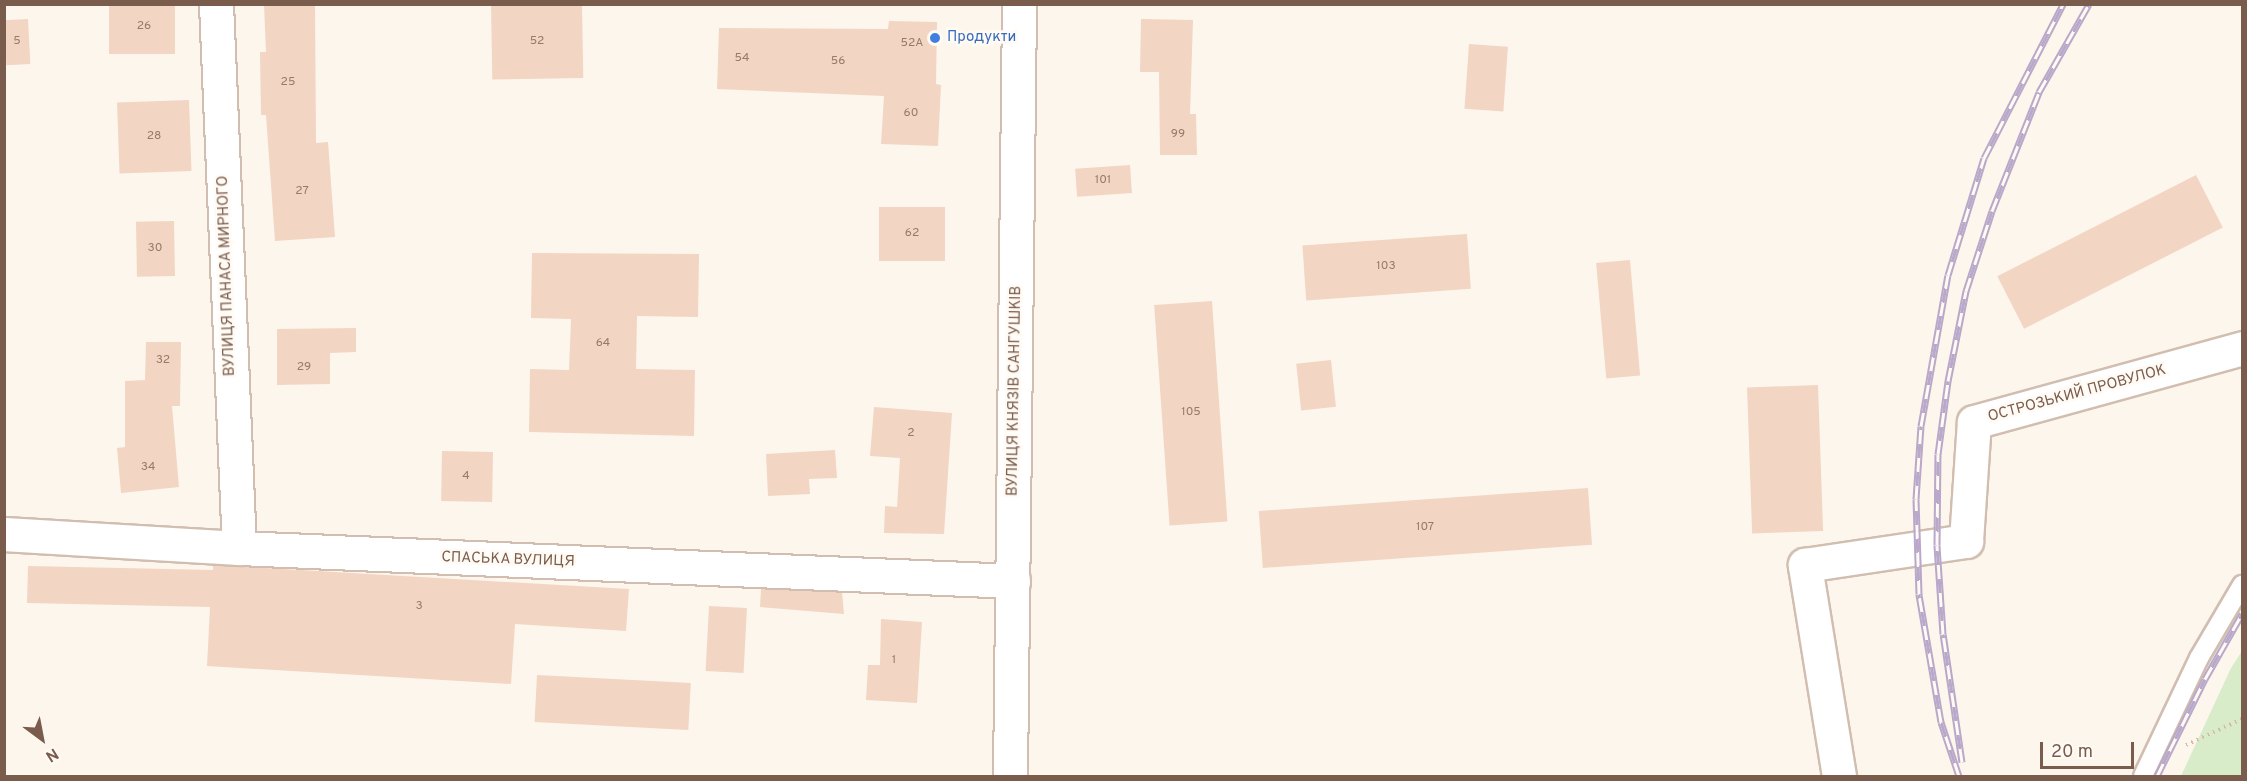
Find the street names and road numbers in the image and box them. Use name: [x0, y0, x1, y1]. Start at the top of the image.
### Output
street label: ВУЛИЦЯ ПАНАСА МИРНОГО: [214, 175, 240, 377]
street label: ВУЛИЦЯ КНЯЗІВ САНГУШКІВ: [1004, 286, 1026, 496]
street label: ОСТРОЗЬКИЙ ПРОВУЛОК: [1986, 362, 2168, 426]
street label: СПАСЬКА ВУЛИЦЯ: [441, 549, 575, 571]

